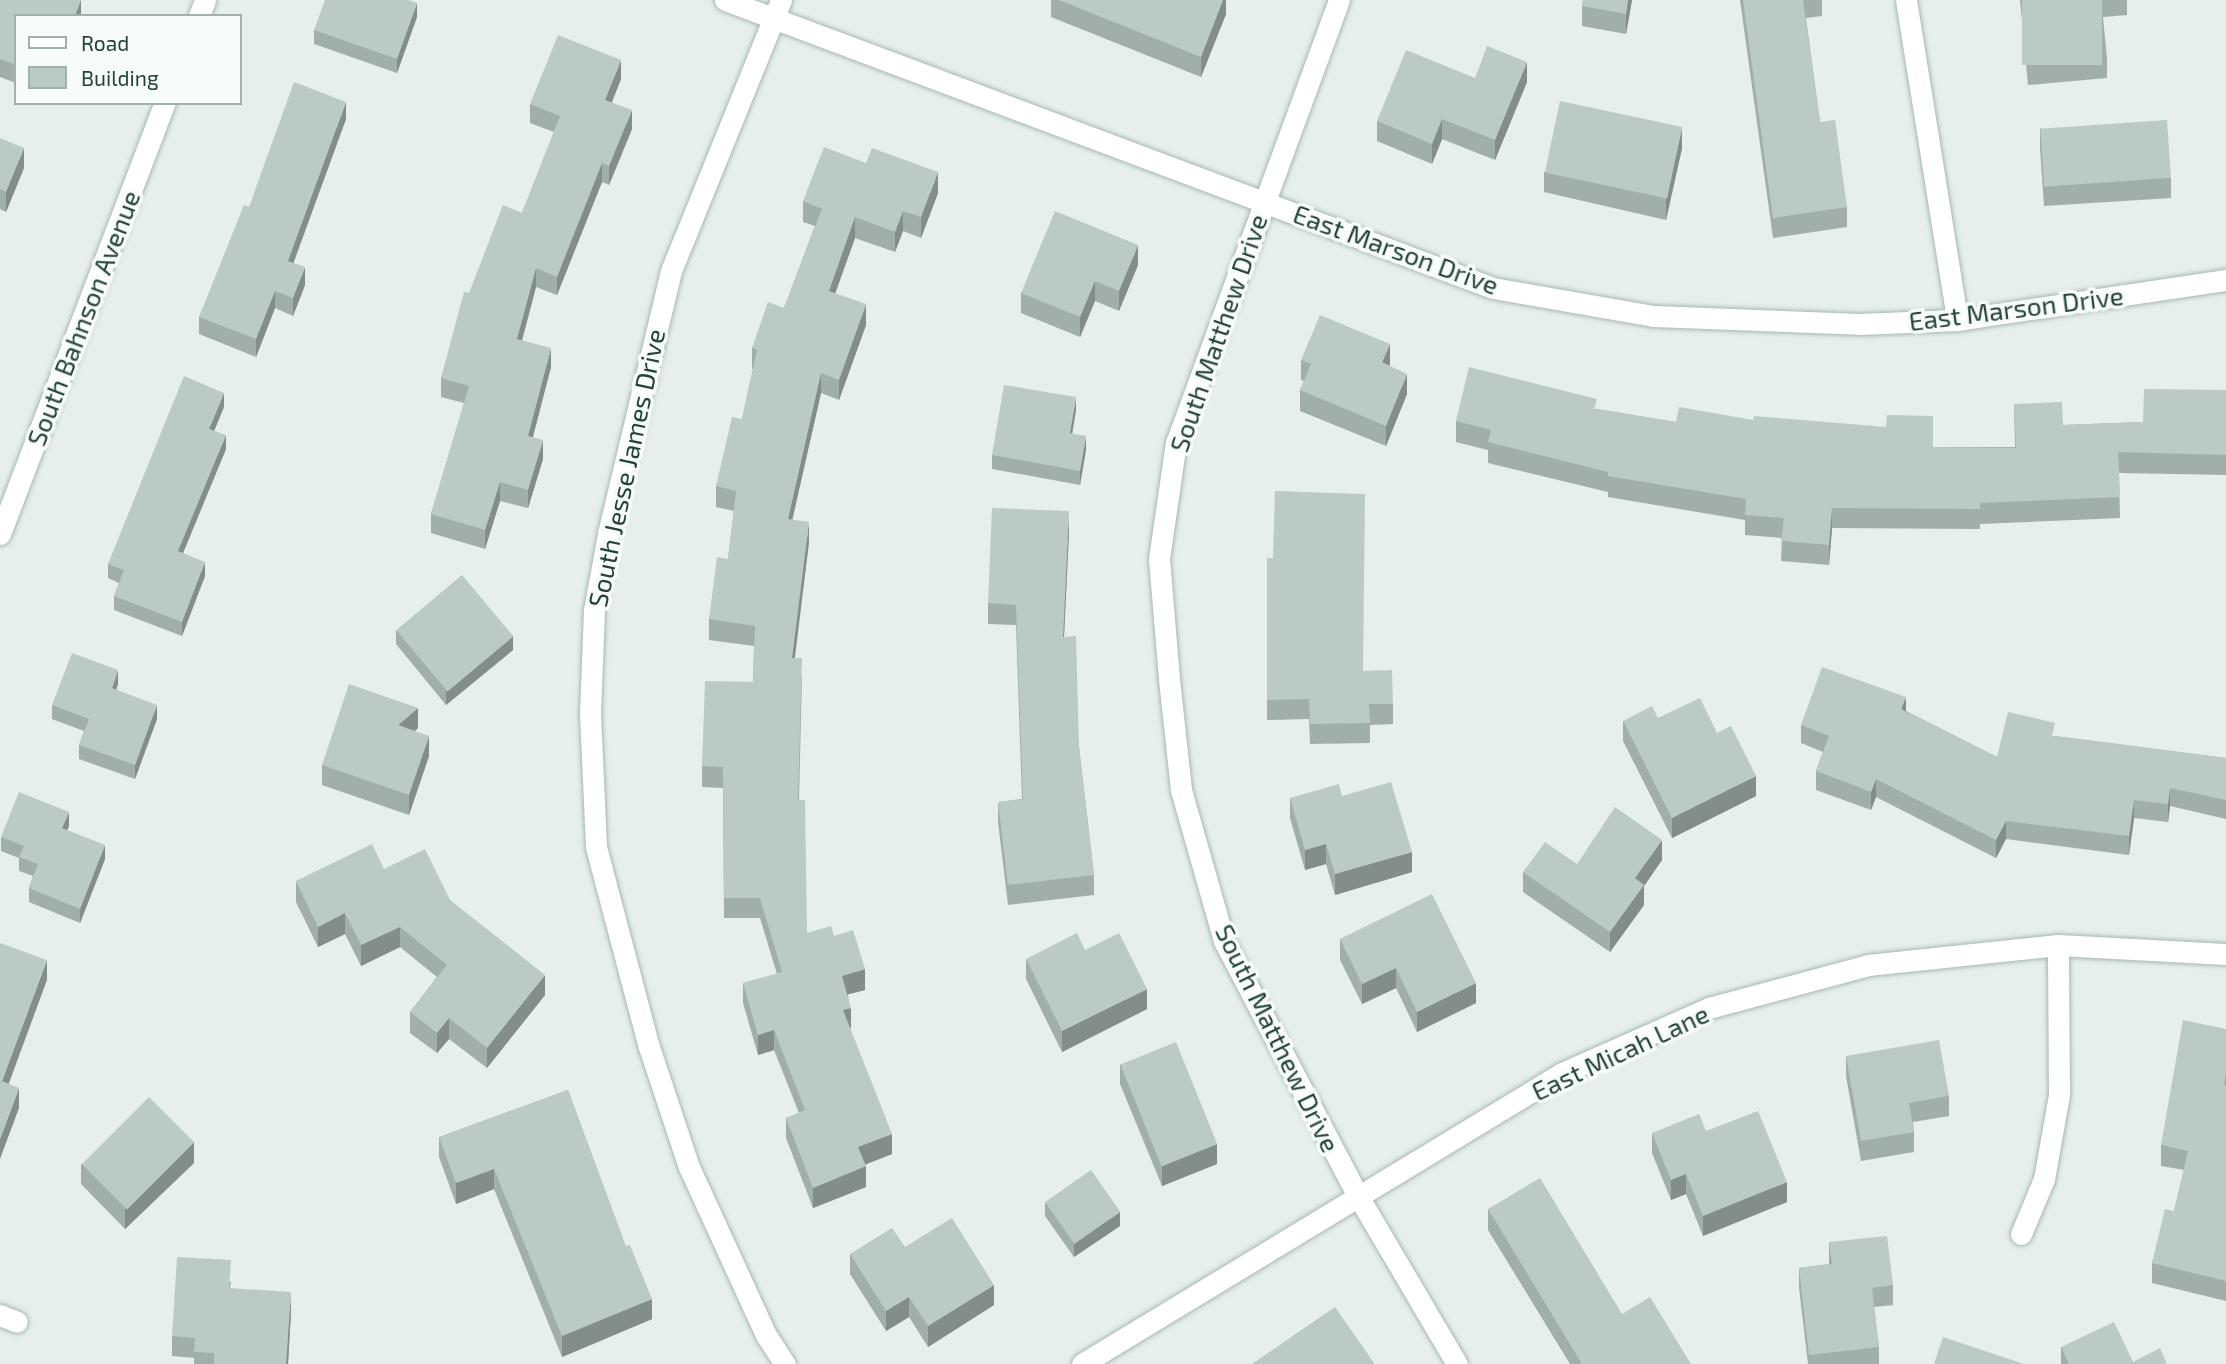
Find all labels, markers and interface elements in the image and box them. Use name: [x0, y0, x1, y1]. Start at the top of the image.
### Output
legend: [14, 14, 242, 105]
text: Road: [81, 30, 129, 55]
text: Building: [81, 65, 159, 90]
street label: South Bahnson Avenue: [20, 186, 146, 450]
street label: East Marson Drive: [1289, 197, 1503, 301]
street label: South Matthew Drive: [1163, 210, 1273, 456]
street label: East Marson Drive: [1907, 279, 2125, 337]
street label: South Jesse James Drive: [581, 326, 671, 610]
street label: South Matthew Drive: [1209, 919, 1347, 1157]
street label: East Micah Lane: [1527, 997, 1713, 1107]

